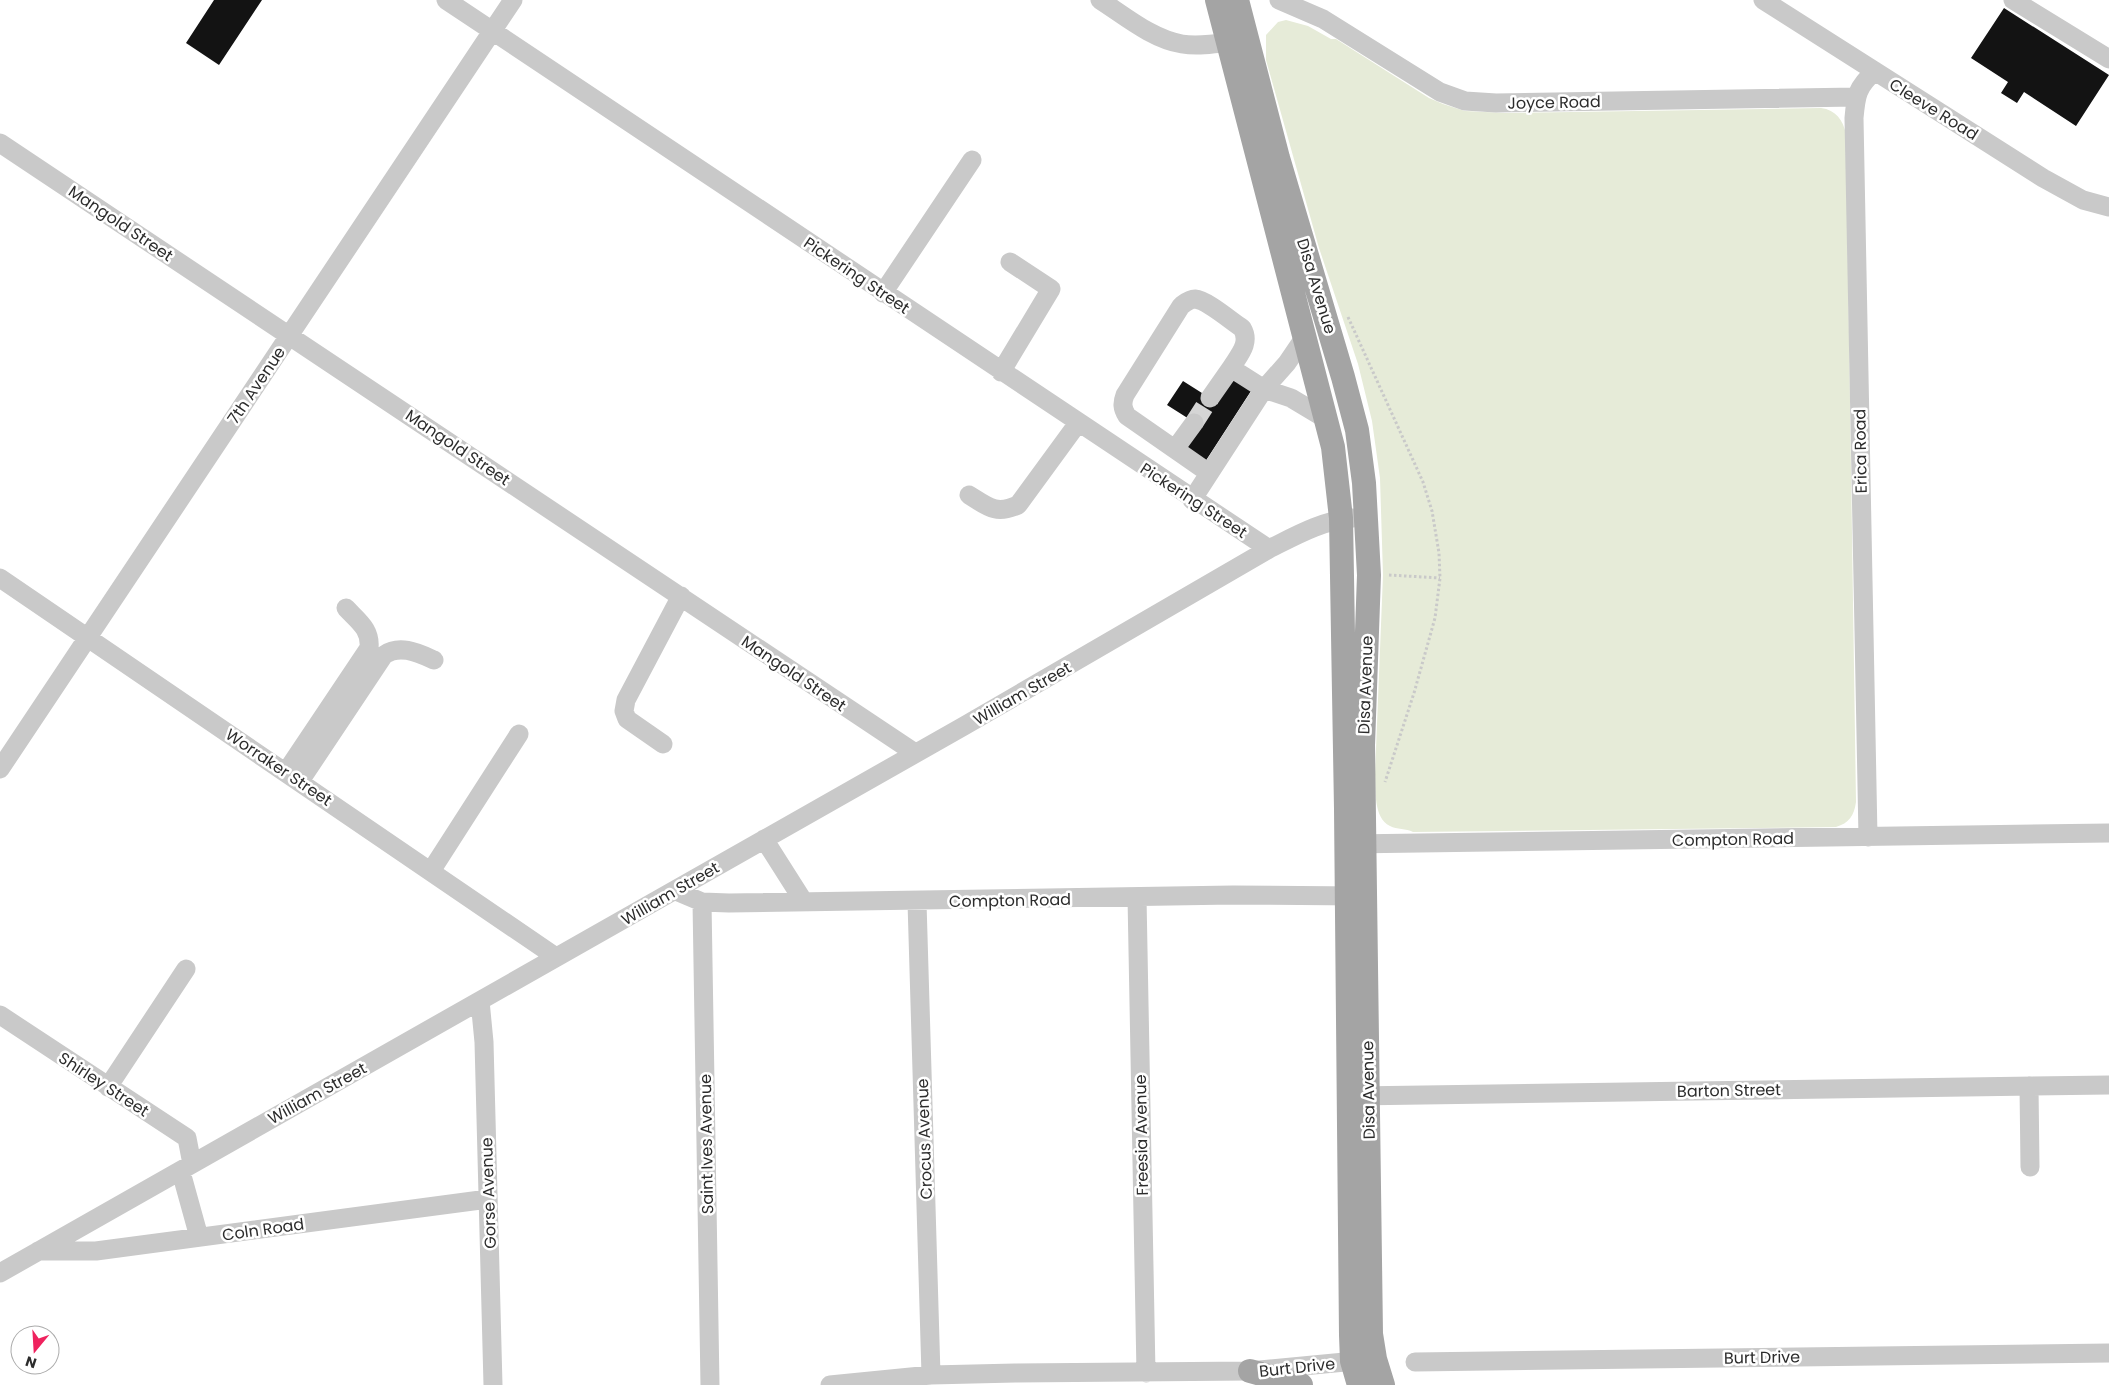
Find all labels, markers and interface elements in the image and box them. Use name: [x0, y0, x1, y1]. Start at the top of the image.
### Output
street label: Cleeve Road: [1885, 73, 1983, 146]
street label: Joyce Road: [1507, 90, 1601, 115]
street label: Mangold Street: [64, 180, 178, 267]
street label: Pickering Street: [799, 231, 914, 319]
street label: Disa Avenue: [1291, 236, 1342, 337]
street label: 7th Avenue: [222, 342, 291, 429]
street label: Mangold Street: [401, 404, 515, 491]
street label: Erica Road: [1848, 409, 1873, 493]
street label: Pickering Street: [1136, 457, 1252, 544]
street label: Mangold Street: [737, 630, 851, 717]
street label: Disa Avenue: [1352, 635, 1379, 735]
street label: William Street: [969, 656, 1076, 731]
street label: Worraker Street: [221, 723, 337, 812]
street label: Compton Road: [1672, 827, 1794, 852]
street label: William Street: [617, 856, 724, 931]
street label: Compton Road: [949, 888, 1071, 913]
street label: Disa Avenue: [1356, 1040, 1381, 1140]
street label: Shirley Street: [54, 1047, 154, 1122]
street label: William Street: [264, 1057, 371, 1130]
street label: Saint Ives Avenue: [694, 1074, 719, 1214]
street label: Freesia Avenue: [1129, 1074, 1154, 1196]
street label: Crocus Avenue: [911, 1078, 938, 1200]
street label: Barton Street: [1677, 1078, 1781, 1103]
street label: Gorse Avenue: [475, 1137, 502, 1249]
street label: Coln Road: [221, 1212, 306, 1247]
north arrow: [10, 1325, 60, 1375]
street label: Burt Drive: [1724, 1345, 1800, 1370]
text: N: [23, 1351, 39, 1374]
street label: Burt Drive: [1258, 1352, 1336, 1383]

